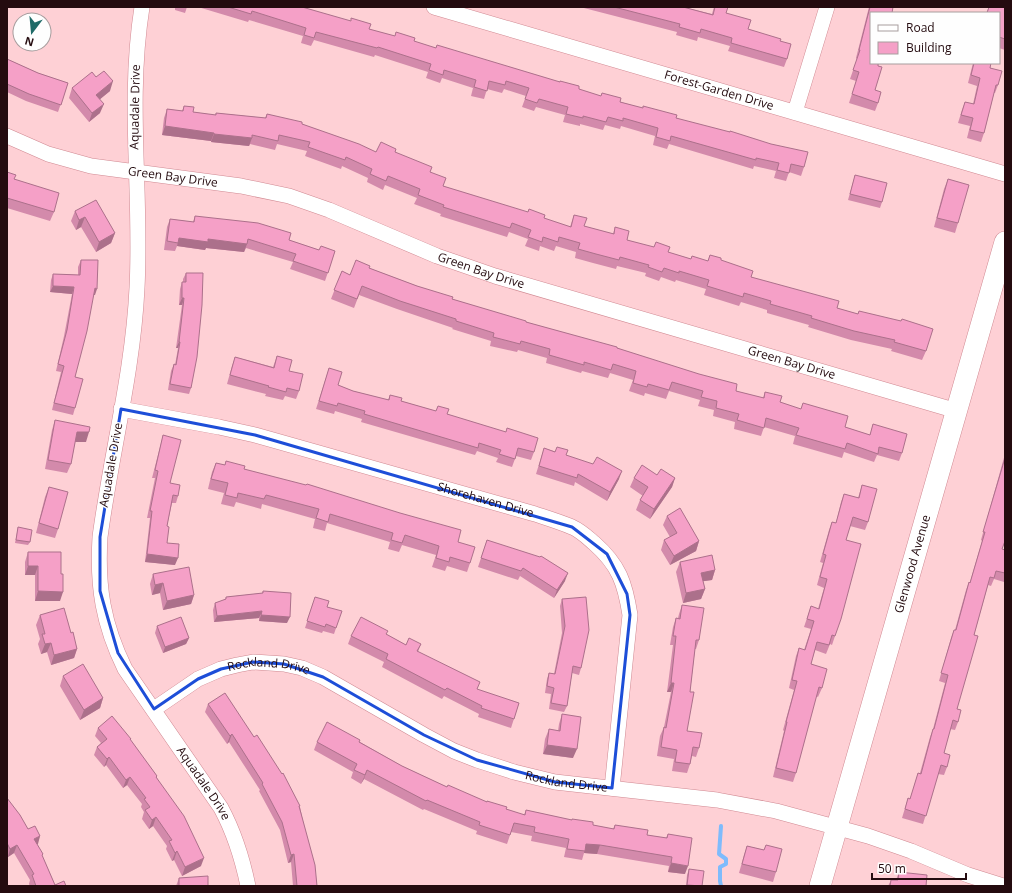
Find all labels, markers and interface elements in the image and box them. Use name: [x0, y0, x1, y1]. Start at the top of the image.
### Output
north arrow: [12, 12, 52, 52]
legend: [870, 12, 1000, 64]
text: Road: [906, 19, 935, 36]
text: N: [23, 34, 35, 51]
text: Building: [906, 39, 952, 56]
street label: Aquadale Drive: [125, 64, 144, 150]
street label: Forest-Garden Drive: [662, 66, 776, 114]
street label: Green Bay Drive: [127, 162, 219, 191]
street label: Green Bay Drive: [435, 248, 527, 292]
street label: Green Bay Drive: [746, 341, 838, 383]
street label: Aquadale Drive: [95, 421, 126, 508]
street label: Shorehaven Drive: [435, 478, 536, 521]
street label: Glenwood Avenue: [890, 512, 934, 615]
street label: Rockland Drive: [225, 653, 313, 679]
street label: Aquadale Drive: [173, 743, 235, 823]
street label: Rockland Drive: [523, 766, 609, 796]
scale bar: [872, 855, 966, 881]
text: 50 m: [878, 860, 906, 877]

